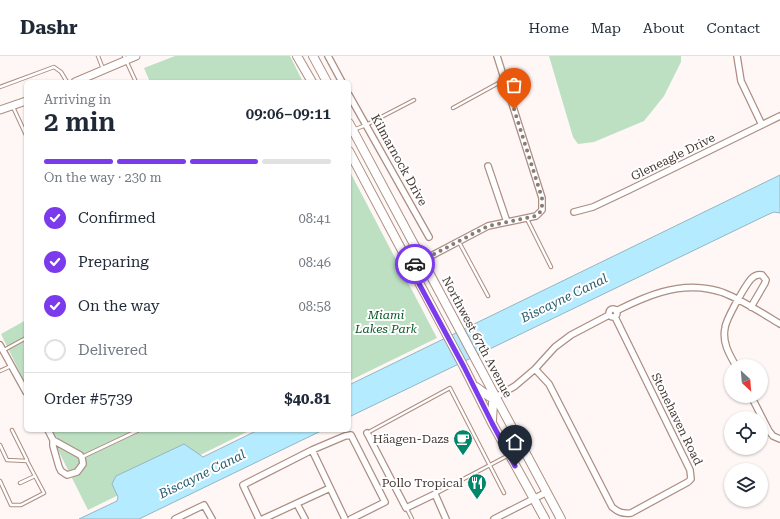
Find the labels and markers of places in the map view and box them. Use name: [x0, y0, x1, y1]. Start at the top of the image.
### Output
pin: [497, 68, 531, 109]
pin: [498, 425, 532, 466]
cafe icon: Häagen-Dazs: [452, 428, 474, 456]
place label: Häagen-Dazs: [373, 432, 449, 446]
restaurant icon: Pollo Tropical: [466, 472, 488, 500]
place label: Pollo Tropical: [382, 476, 463, 490]

